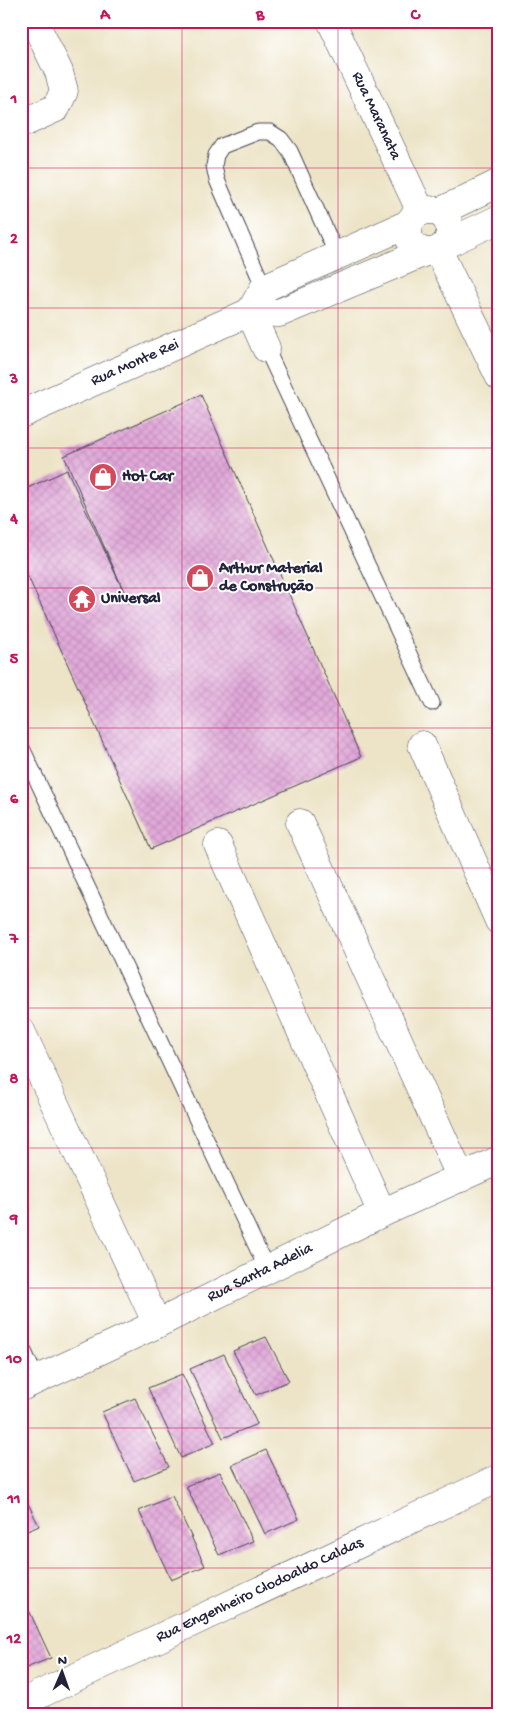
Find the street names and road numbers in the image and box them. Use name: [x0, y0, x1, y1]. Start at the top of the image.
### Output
street label: Rua Maranata: [347, 69, 405, 164]
street label: Rua Monte Rei: [88, 335, 182, 391]
street label: Rua Santa Adelia: [205, 1239, 317, 1307]
street label: Rua Engenheiro Clodoaldo Caldas: [153, 1533, 367, 1647]

